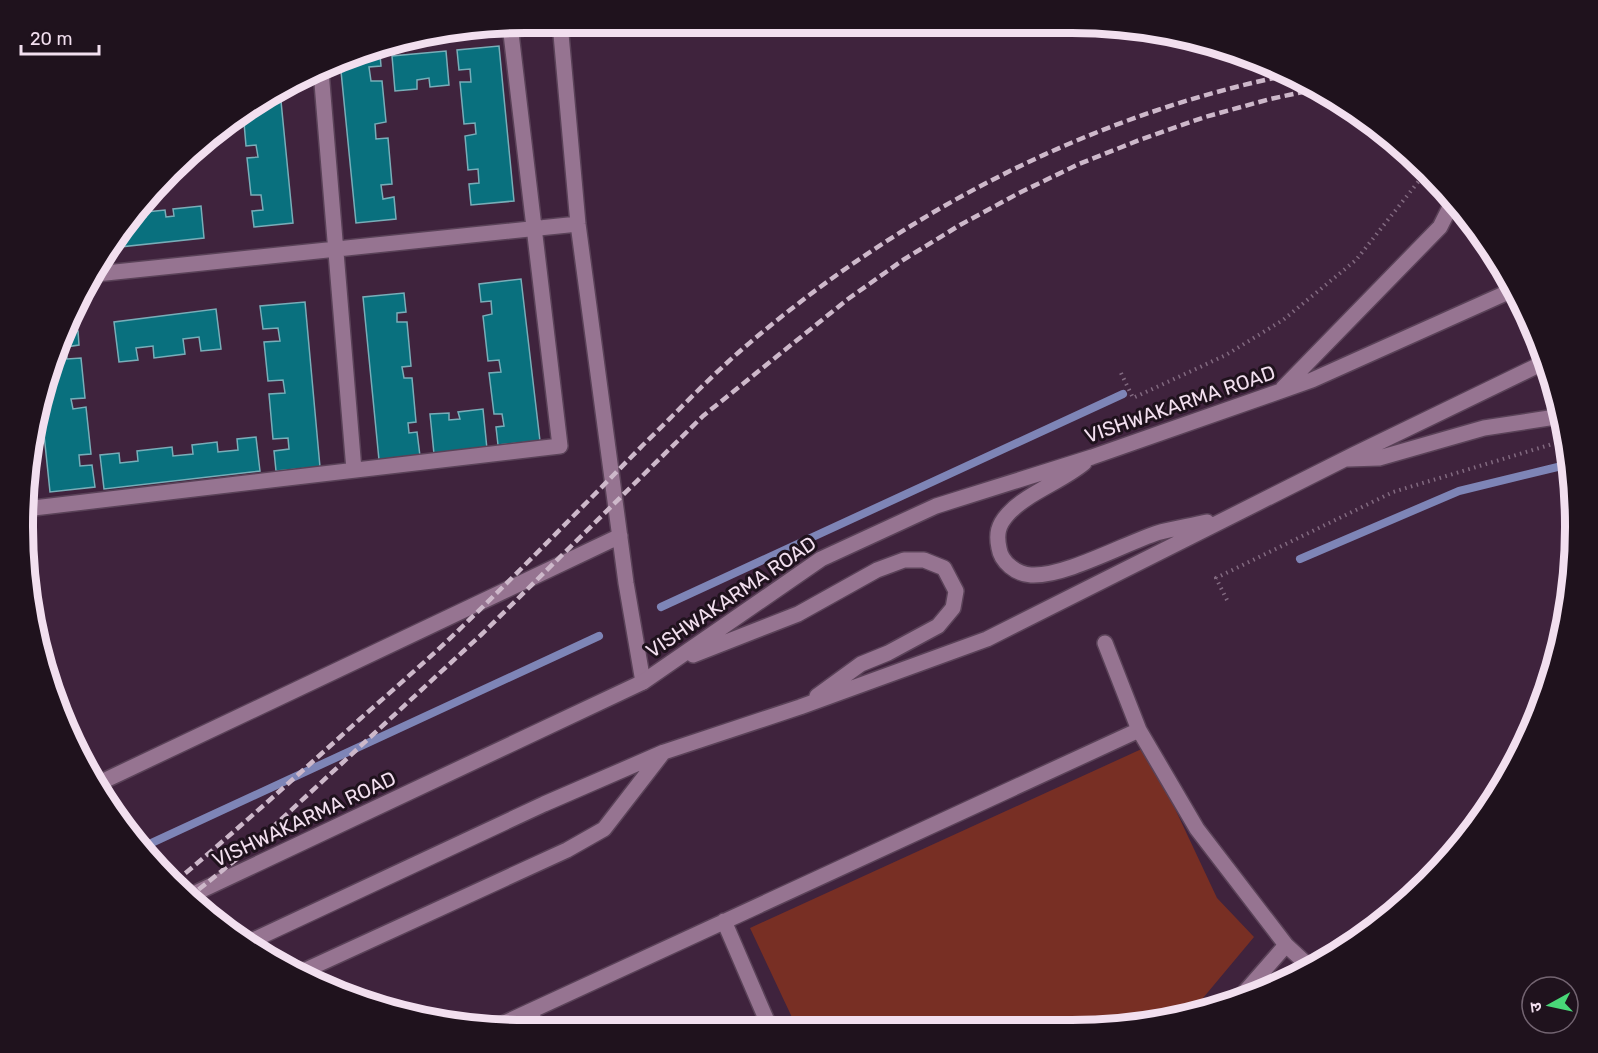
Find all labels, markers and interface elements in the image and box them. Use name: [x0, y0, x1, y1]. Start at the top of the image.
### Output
scale bar: [21, 18, 99, 56]
text: 20 m: [30, 28, 72, 50]
street label: VISHWAKARMA ROAD: [1082, 360, 1278, 448]
street label: VISHWAKARMA ROAD: [641, 531, 821, 663]
street label: VISHWAKARMA ROAD: [208, 766, 400, 872]
north arrow: [1520, 975, 1580, 1035]
text: उ: [1525, 1000, 1546, 1013]

